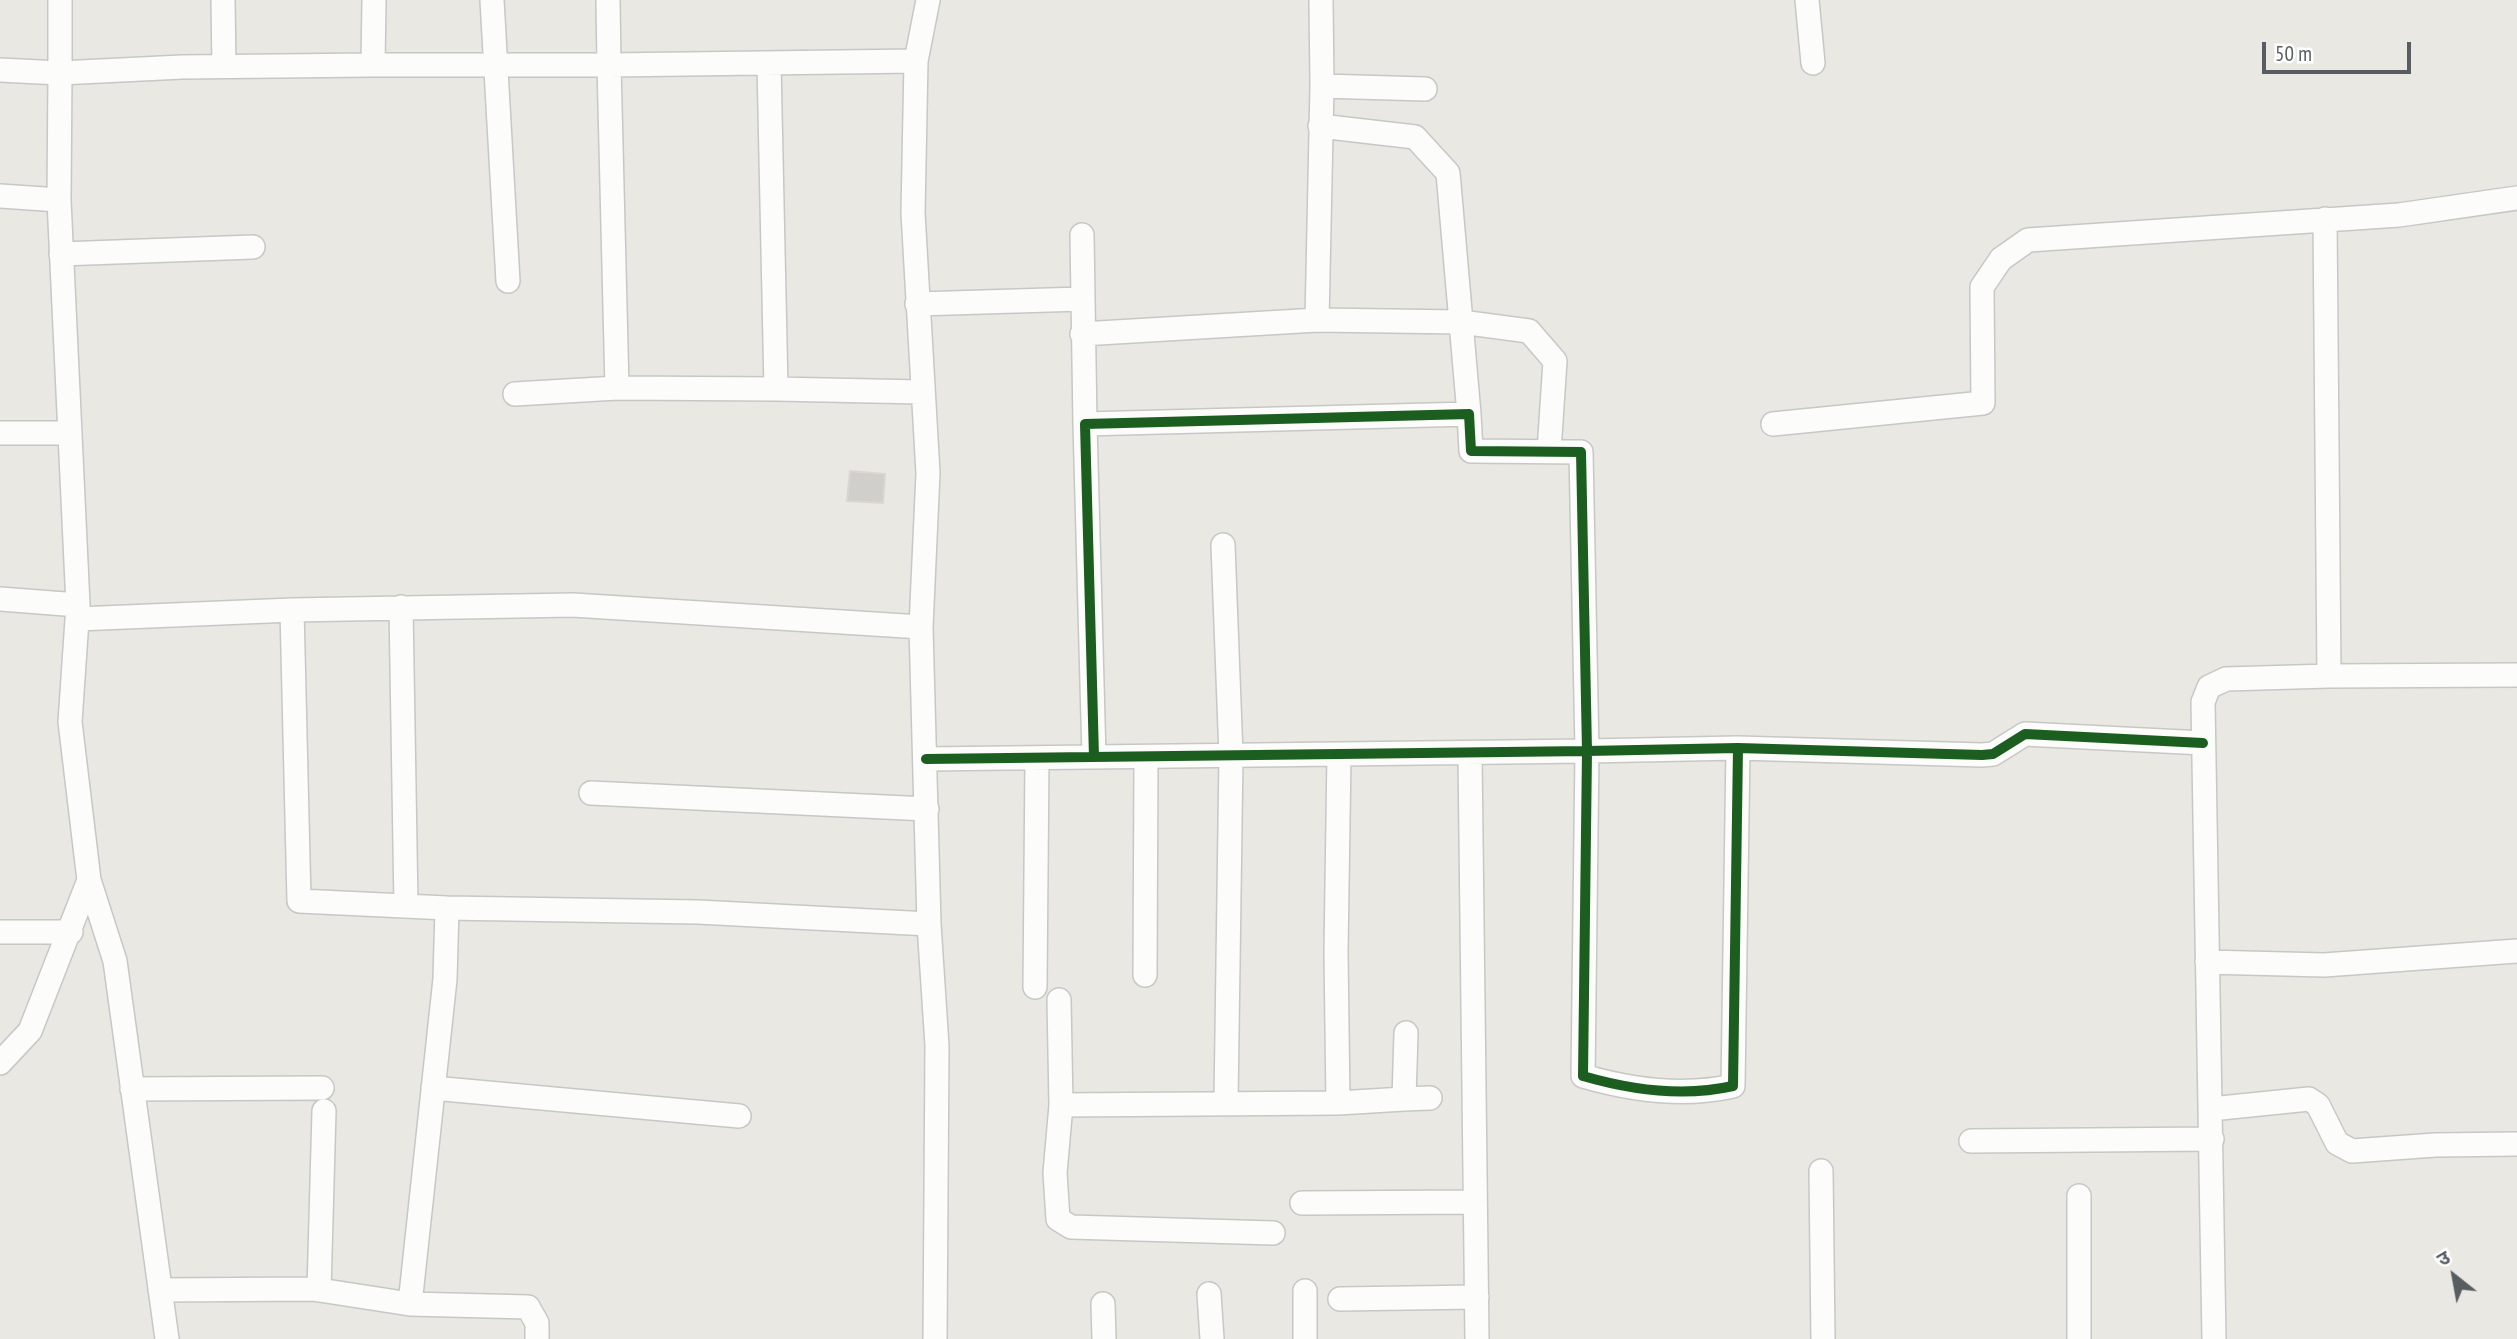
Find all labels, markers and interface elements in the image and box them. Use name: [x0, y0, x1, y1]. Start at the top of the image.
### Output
scale bar: [2265, 28, 2414, 72]
text: 50 m: [2275, 40, 2312, 67]
north arrow: [2419, 1241, 2489, 1311]
text: उ: [2432, 1245, 2454, 1271]

